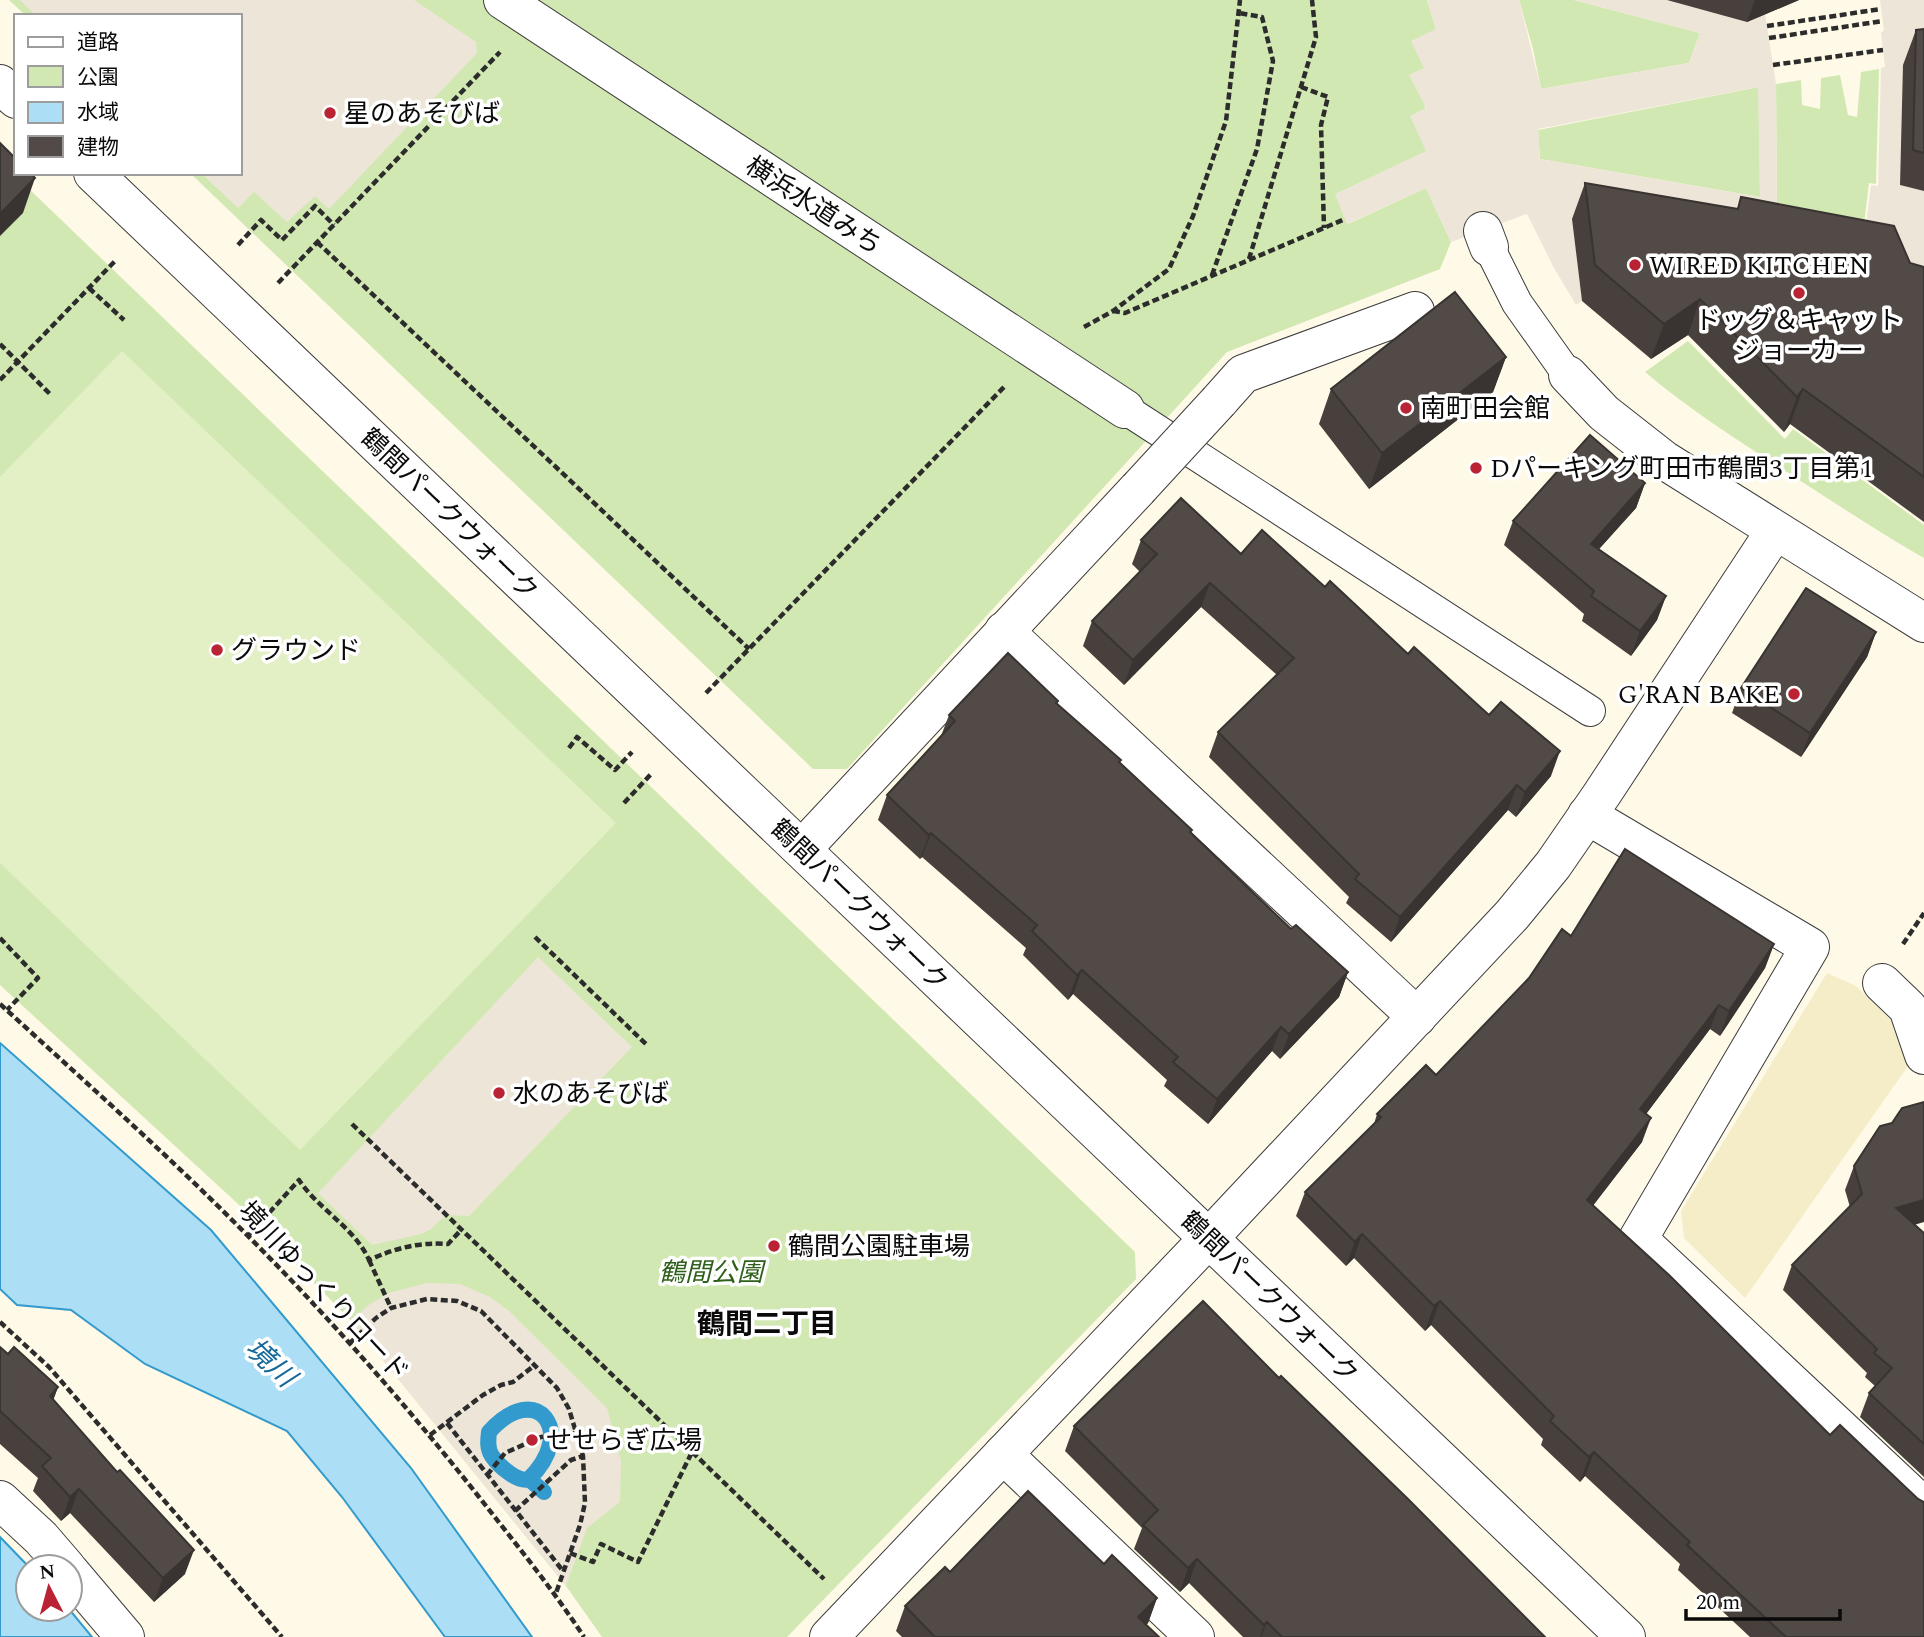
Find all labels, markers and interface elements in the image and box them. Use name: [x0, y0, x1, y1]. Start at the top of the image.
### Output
legend: [14, 14, 242, 175]
text: 道路: [77, 27, 119, 59]
text: 公園: [77, 62, 119, 94]
place label: 星のあそびば: [344, 94, 500, 134]
text: 水域: [77, 97, 119, 129]
marker: 星のあそびば: [322, 105, 338, 121]
text: 建物: [77, 132, 119, 164]
street label: 横浜水道みち: [737, 147, 890, 265]
place label: WIRED KITCHEN: [1649, 246, 1869, 286]
marker: WIRED KITCHEN: [1627, 257, 1643, 273]
marker: ドッグ＆キャット ジョーカー: [1791, 285, 1807, 301]
place label: ドッグ＆キャット ジョーカー: [1695, 301, 1903, 371]
place label: 南町田会館: [1420, 389, 1550, 429]
marker: 南町田会館: [1398, 400, 1414, 416]
street label: 鶴間パークウォーク: [351, 419, 547, 610]
place label: Dパーキング町田市鶴間3丁目第1: [1490, 449, 1873, 489]
marker: Dパーキング町田市鶴間3丁目第1: [1468, 460, 1484, 476]
place label: グラウンド: [231, 631, 361, 671]
marker: グラウンド: [209, 642, 225, 658]
place label: G'RAN BAKE: [1618, 675, 1780, 715]
marker: G'RAN BAKE: [1786, 686, 1802, 702]
street label: 鶴間パークウォーク: [761, 810, 957, 1001]
place label: 水のあそびば: [513, 1074, 669, 1114]
marker: 水のあそびば: [491, 1085, 507, 1101]
street label: 境川ゆっくりロード: [233, 1195, 415, 1387]
street label: 鶴間パークウォーク: [1171, 1202, 1367, 1393]
place label: 鶴間公園駐車場: [788, 1227, 970, 1267]
marker: 鶴間公園駐車場: [766, 1238, 782, 1254]
park label: 鶴間公園: [659, 1253, 767, 1293]
district label: 鶴間二丁目: [697, 1303, 837, 1346]
water label: 境川: [239, 1331, 303, 1393]
place label: せせらぎ広場: [546, 1421, 702, 1461]
marker: せせらぎ広場: [524, 1432, 540, 1448]
north arrow: [14, 1553, 84, 1623]
text: N: [38, 1557, 57, 1588]
scale bar: [1686, 1578, 1840, 1622]
text: 20 m: [1696, 1587, 1740, 1619]

